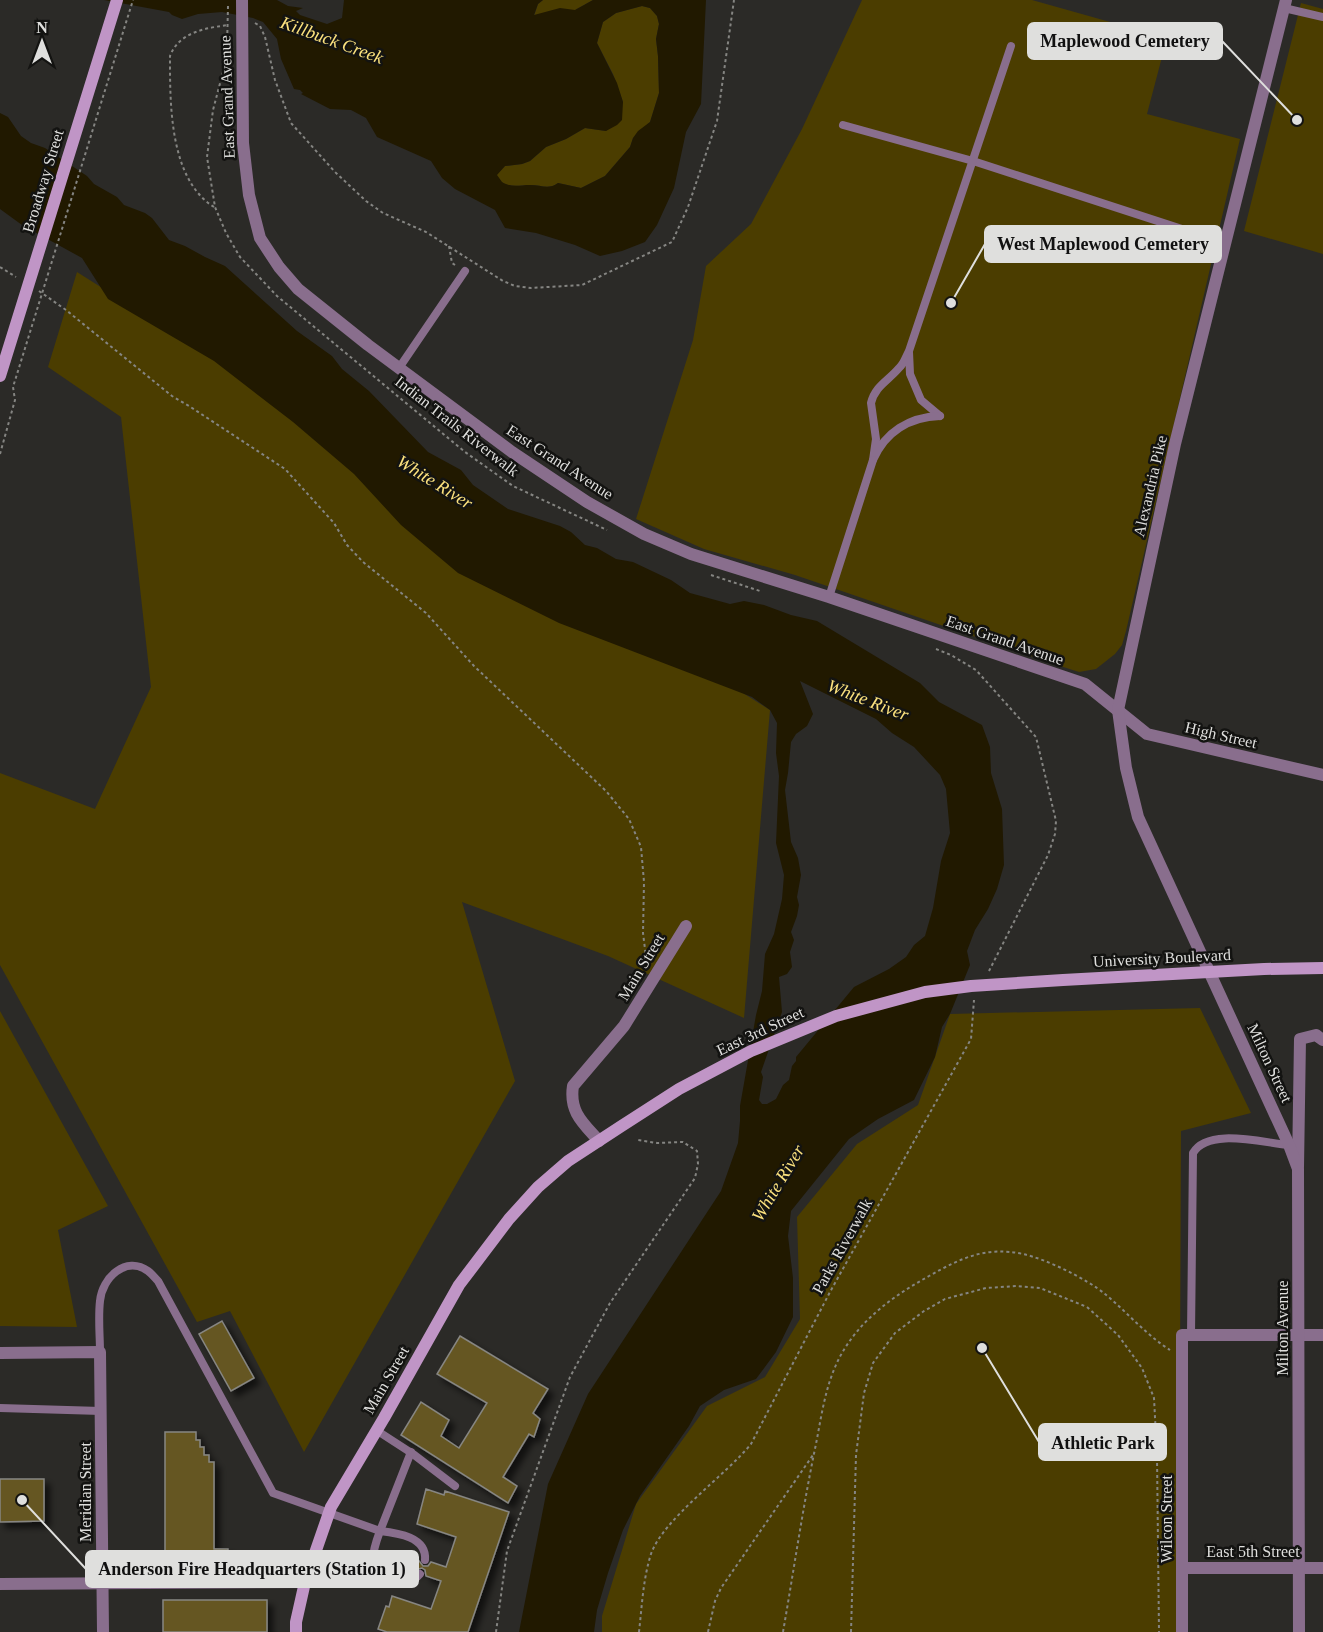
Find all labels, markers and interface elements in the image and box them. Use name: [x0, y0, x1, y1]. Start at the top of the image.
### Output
north arrow: [12, 12, 72, 72]
water label: Killbuck Creek: [277, 12, 387, 68]
text: N: [36, 19, 48, 36]
callout: Maplewood Cemetery: [1028, 23, 1222, 59]
text: Maplewood Cemetery: [1040, 31, 1210, 51]
street label: East Grand Avenue: [216, 35, 238, 159]
street label: Broadway Street: [19, 127, 68, 235]
callout: West Maplewood Cemetery: [985, 226, 1221, 262]
text: West Maplewood Cemetery: [997, 234, 1209, 254]
street label: Indian Trails Riverwalk: [392, 373, 522, 479]
street label: East Grand Avenue: [504, 421, 616, 503]
street label: Alexandria Pike: [1130, 434, 1170, 538]
water label: White River: [393, 451, 477, 514]
street label: East Grand Avenue: [944, 612, 1066, 668]
water label: White River: [825, 675, 912, 725]
street label: High Street: [1183, 718, 1259, 753]
street label: Main Street: [614, 930, 668, 1004]
street label: University Boulevard: [1093, 946, 1232, 971]
street label: East 3rd Street: [714, 1003, 807, 1059]
street label: Milton Street: [1244, 1021, 1296, 1106]
water label: White River: [747, 1140, 809, 1225]
street label: Parks Riverwalk: [809, 1195, 875, 1297]
street label: Milton Avenue: [1274, 1280, 1291, 1376]
street label: Main Street: [360, 1343, 412, 1417]
callout: Athletic Park: [1039, 1424, 1166, 1460]
text: Athletic Park: [1051, 1433, 1155, 1453]
street label: Meridian Street: [77, 1441, 94, 1542]
street label: Wilcon Street: [1158, 1475, 1175, 1563]
street label: East 5th Street: [1206, 1543, 1300, 1560]
callout: Anderson Fire Headquarters (Station 1): [86, 1551, 418, 1587]
text: Anderson Fire Headquarters (Station 1): [98, 1559, 406, 1580]

